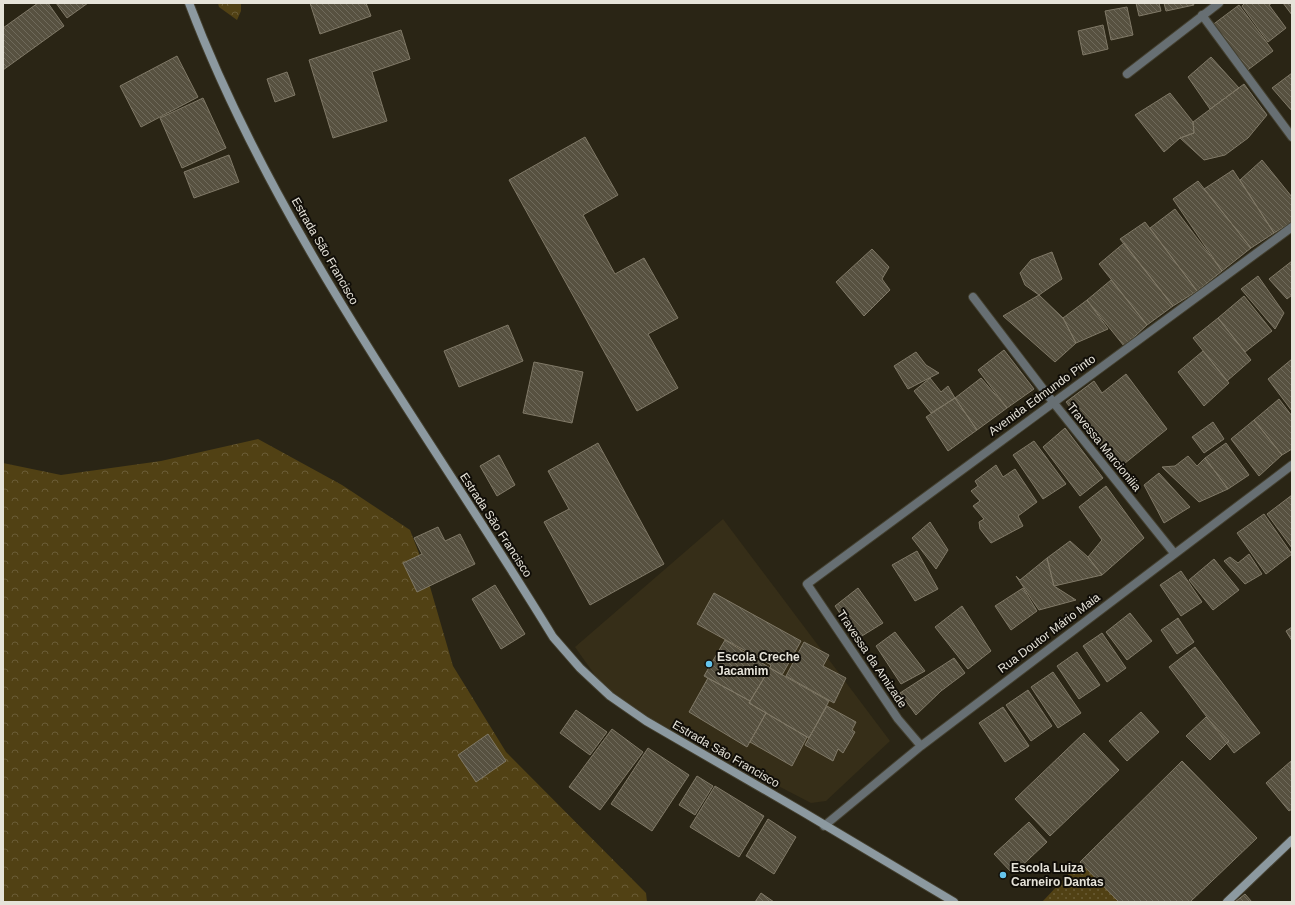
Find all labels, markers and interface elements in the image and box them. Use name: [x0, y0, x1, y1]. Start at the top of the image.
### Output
street label: Estrada São Francisco: [289, 195, 362, 307]
street label: Avenida Edmundo Pinto: [986, 351, 1098, 438]
street label: Travessa Marcionilia: [1064, 400, 1144, 494]
street label: Estrada São Francisco: [457, 470, 535, 580]
street label: Rua Doutor Mário Maia: [995, 590, 1103, 676]
street label: Travessa da Amizade: [834, 607, 910, 711]
place label: Escola Creche Jacamim: [717, 650, 800, 678]
marker: Escola Creche Jacamim: [704, 659, 714, 669]
street label: Estrada São Francisco: [670, 718, 782, 791]
place label: Escola Luiza Carneiro Dantas: [1011, 861, 1104, 889]
marker: Escola Luiza Carneiro Dantas: [998, 870, 1008, 880]

